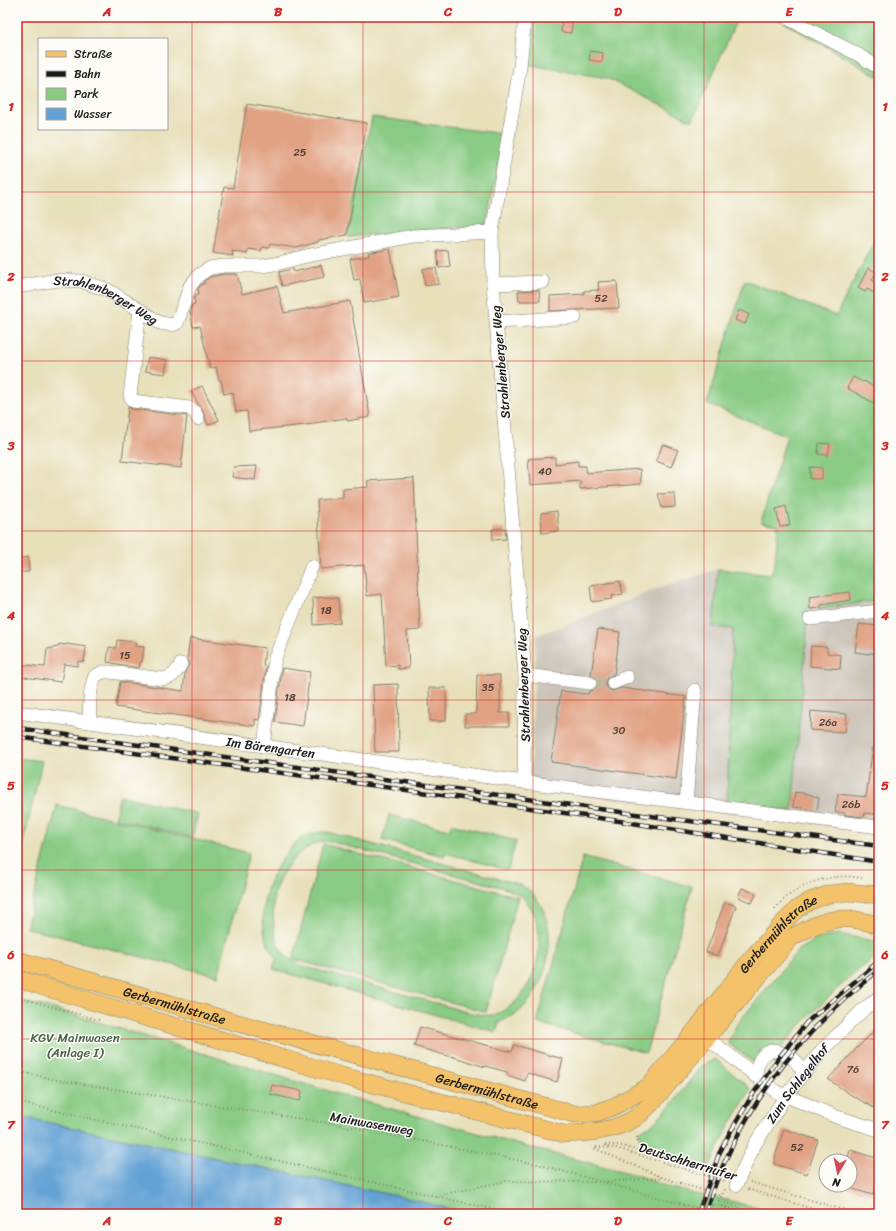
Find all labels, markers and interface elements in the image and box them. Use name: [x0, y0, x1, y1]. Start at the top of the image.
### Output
text: A: [102, 0, 111, 23]
text: B: [274, 0, 283, 23]
text: C: [443, 0, 453, 23]
text: D: [614, 0, 622, 23]
text: E: [785, 0, 794, 23]
legend: [38, 38, 168, 130]
text: Straße: [74, 43, 112, 65]
text: Bahn: [74, 63, 101, 85]
text: Park: [74, 83, 99, 105]
text: 1: [8, 95, 14, 118]
text: 1: [882, 95, 888, 118]
text: Wasser: [74, 103, 112, 125]
house number: 25: [293, 143, 307, 162]
text: 2: [6, 265, 15, 288]
text: 2: [880, 265, 889, 288]
street label: Strahlenberger Weg: [53, 269, 163, 331]
house number: 52: [594, 289, 608, 308]
street label: Strahlenberger Weg: [484, 304, 517, 420]
text: 3: [6, 434, 15, 457]
text: 3: [880, 434, 889, 457]
house number: 40: [538, 462, 552, 481]
house number: 18: [320, 601, 332, 620]
text: 4: [6, 604, 16, 627]
text: 4: [880, 604, 890, 627]
street label: Strahlenberger Weg: [510, 627, 537, 742]
house number: 15: [119, 646, 131, 665]
house number: 35: [482, 678, 495, 697]
house number: 18: [284, 688, 296, 707]
house number: 26a: [819, 713, 838, 732]
house number: 30: [613, 721, 626, 740]
street label: Im Bärengarten: [224, 730, 316, 765]
text: 5: [7, 774, 15, 797]
text: 5: [881, 774, 889, 797]
house number: 26b: [842, 795, 860, 814]
street label: Gerbermühlstraße: [733, 888, 821, 979]
text: 6: [6, 943, 15, 966]
text: 6: [880, 943, 889, 966]
street label: Gerbermühlstraße: [121, 980, 229, 1031]
park label: KGV Mainwasen (Anlage I): [30, 1026, 120, 1064]
street label: Zum Schlegelhof: [760, 1037, 836, 1128]
house number: 76: [847, 1060, 859, 1079]
street label: Gerbermühlstraße: [433, 1066, 541, 1116]
street label: Mainwasenweg: [328, 1105, 416, 1142]
text: 7: [7, 1113, 16, 1136]
text: 7: [881, 1113, 890, 1136]
street label: Deutschherrnufer: [636, 1136, 741, 1188]
house number: 52: [790, 1138, 804, 1157]
north arrow: [818, 1153, 858, 1193]
text: N: [831, 1172, 843, 1193]
text: A: [102, 1209, 111, 1231]
text: B: [274, 1209, 283, 1231]
text: C: [443, 1209, 453, 1231]
text: D: [614, 1209, 622, 1231]
text: E: [785, 1209, 794, 1231]

